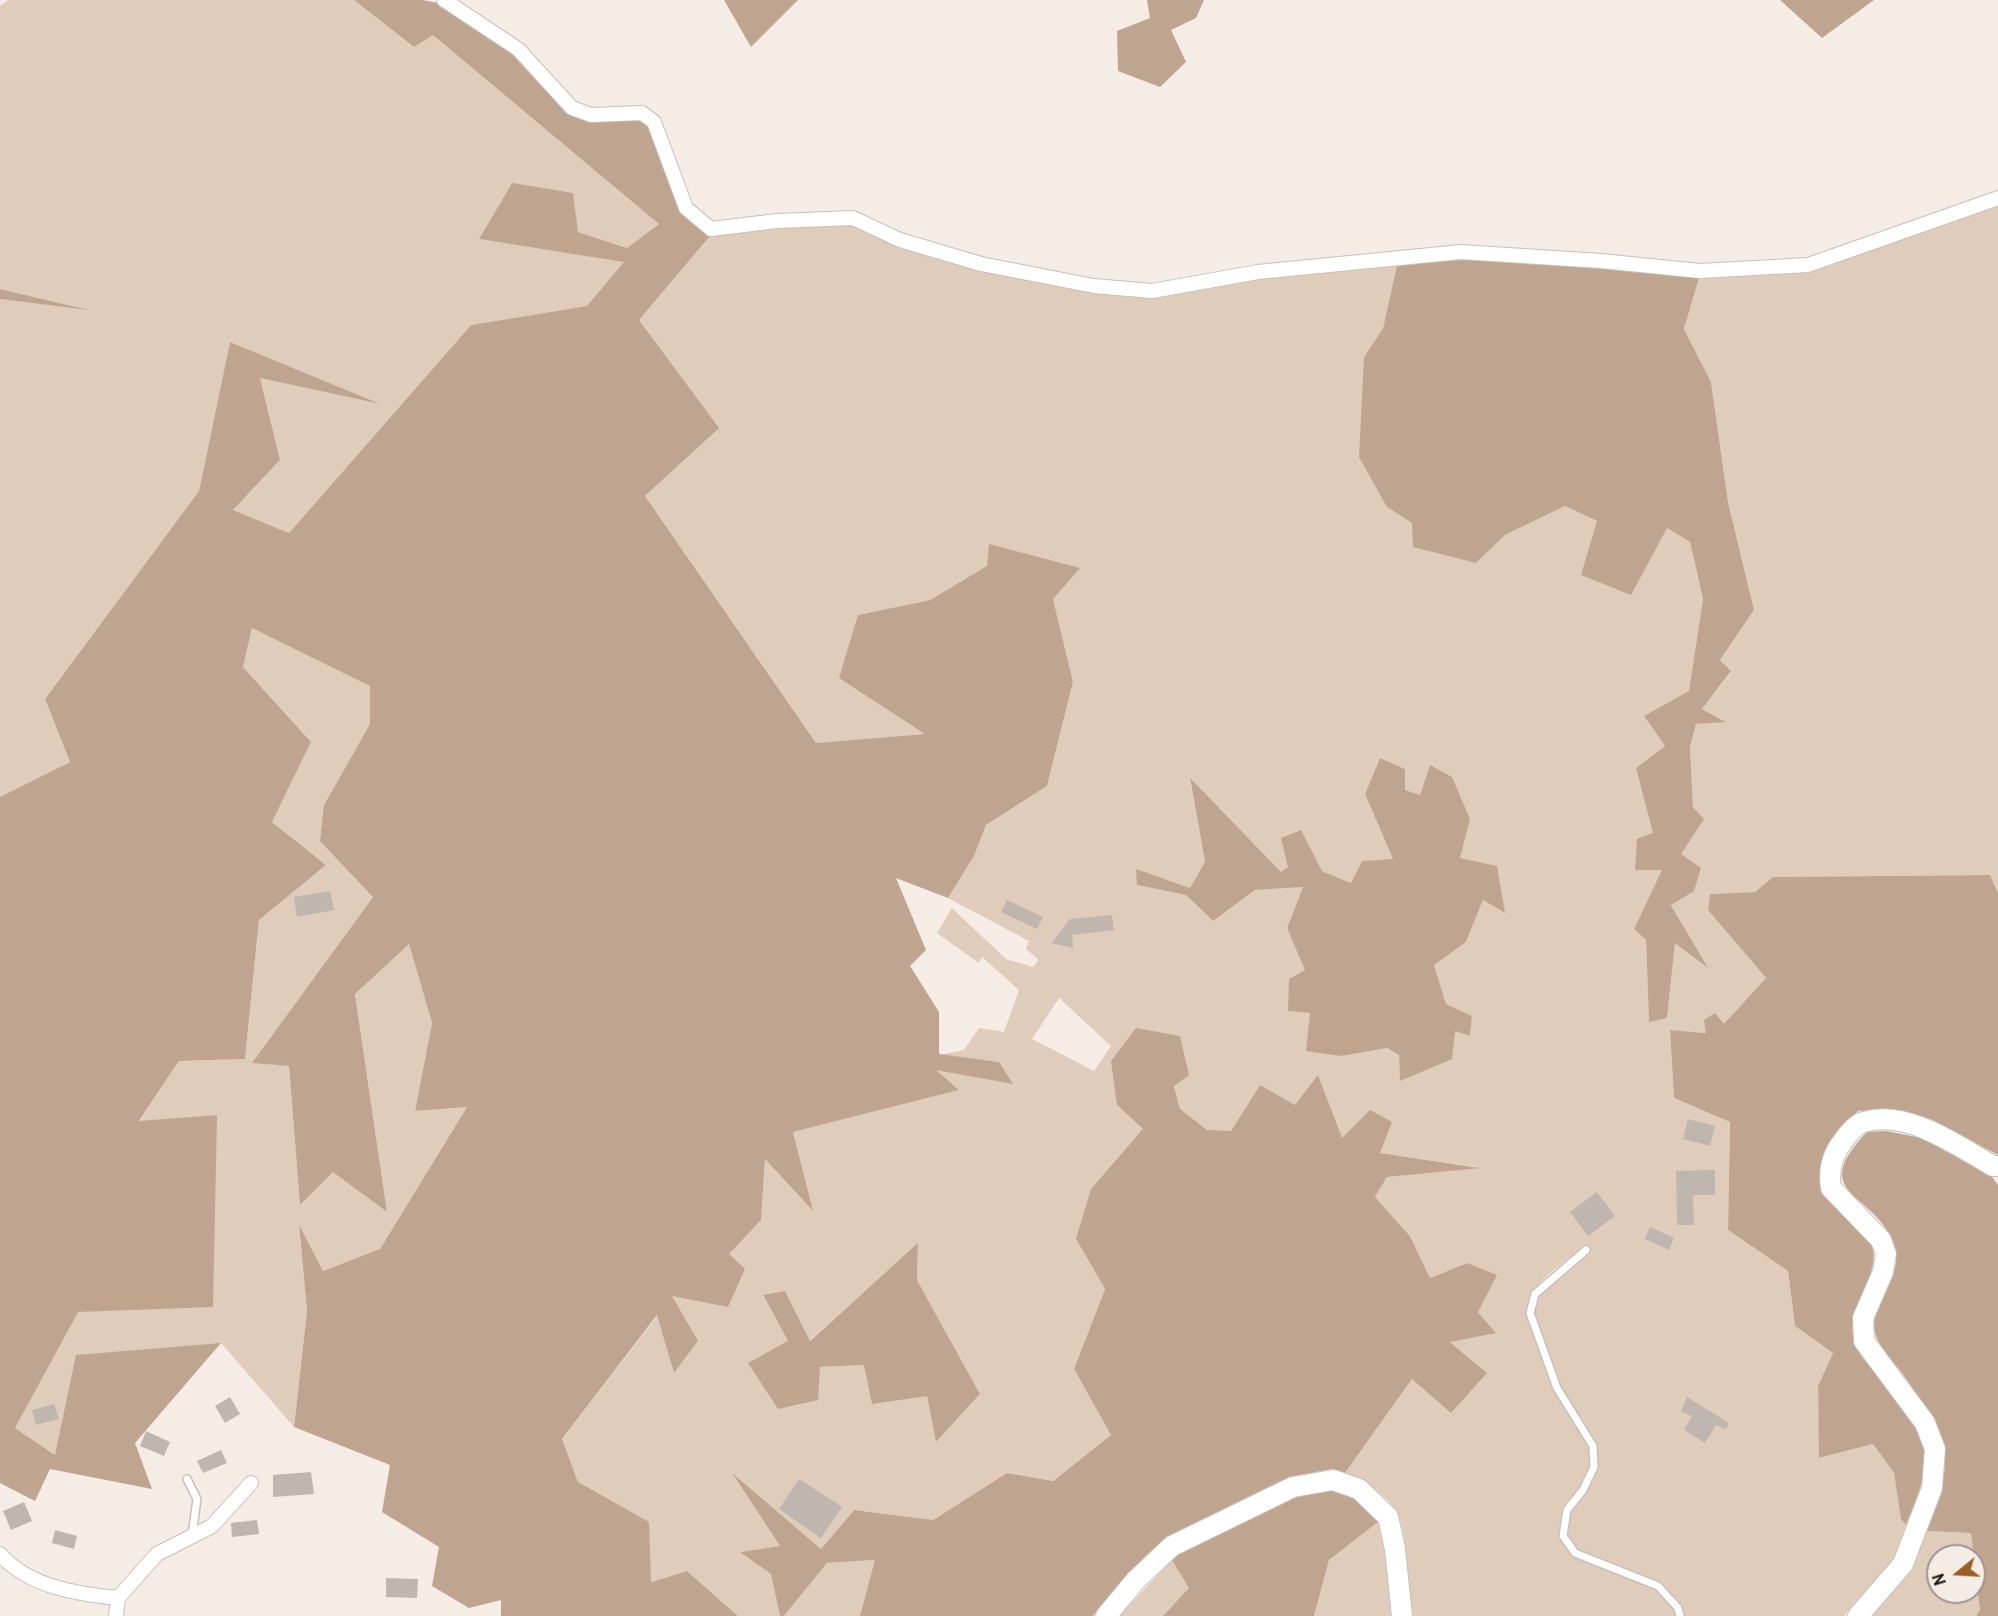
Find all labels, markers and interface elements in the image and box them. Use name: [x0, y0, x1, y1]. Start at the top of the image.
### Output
north arrow: [1926, 1544, 1986, 1604]
text: N: [1929, 1570, 1952, 1588]

